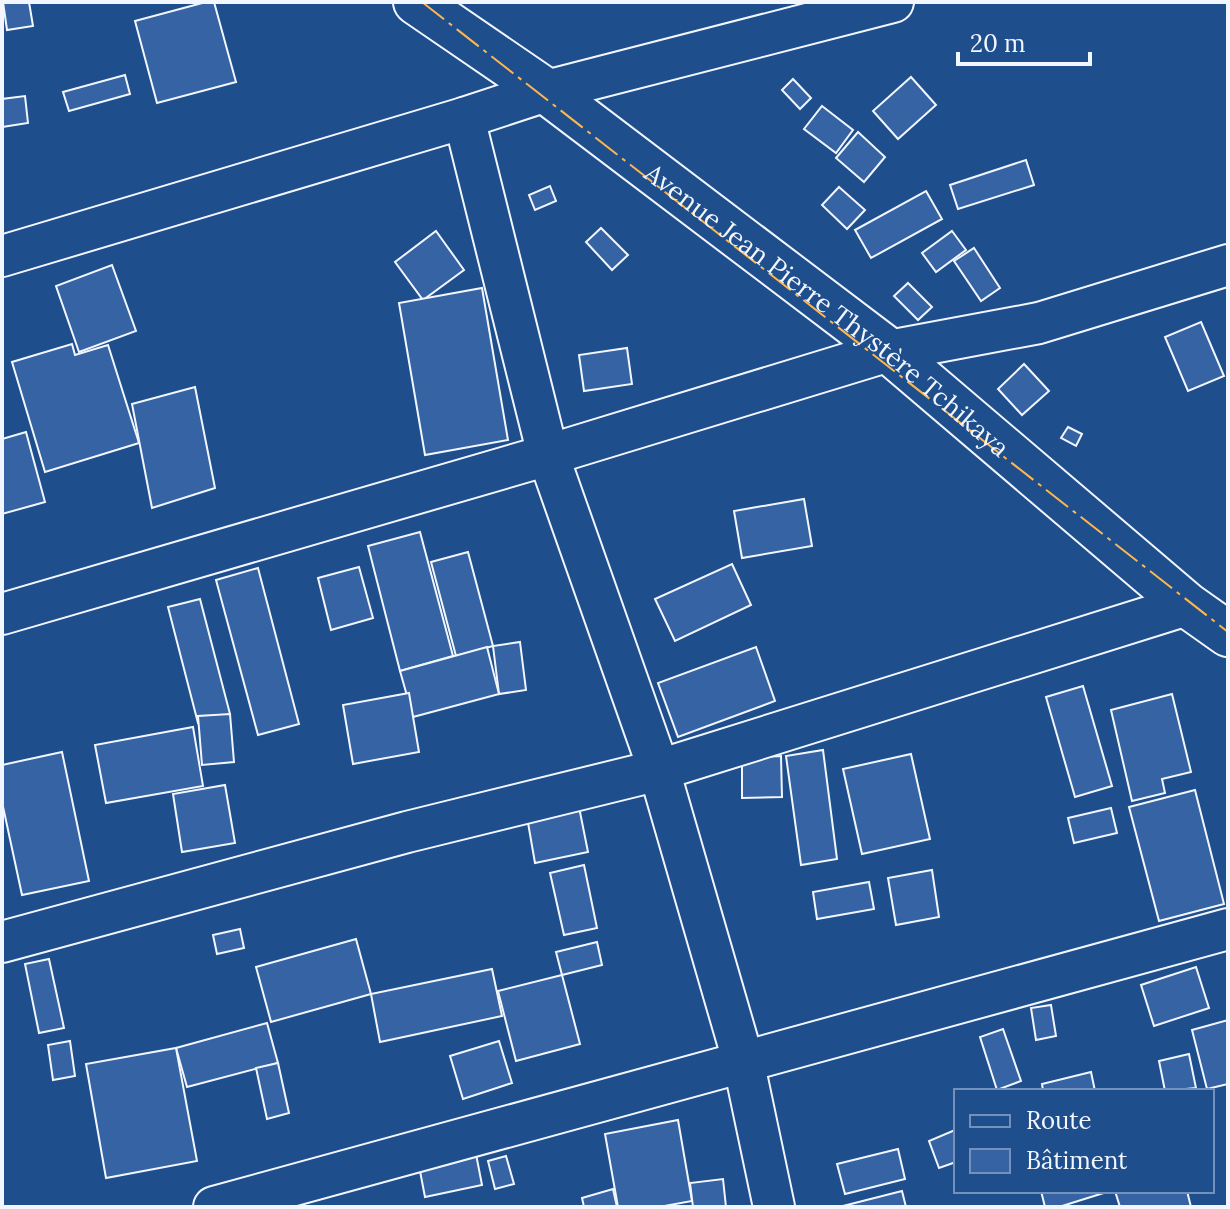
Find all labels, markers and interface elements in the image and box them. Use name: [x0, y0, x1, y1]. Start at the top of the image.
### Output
scale bar: [958, 16, 1090, 66]
text: 20 m: [970, 28, 1026, 59]
street label: Avenue Jean Pierre Thystère Tchikaya: [638, 155, 1017, 463]
legend: [954, 1089, 1214, 1193]
text: Route: [1026, 1105, 1092, 1136]
text: Bâtiment: [1026, 1145, 1128, 1176]

